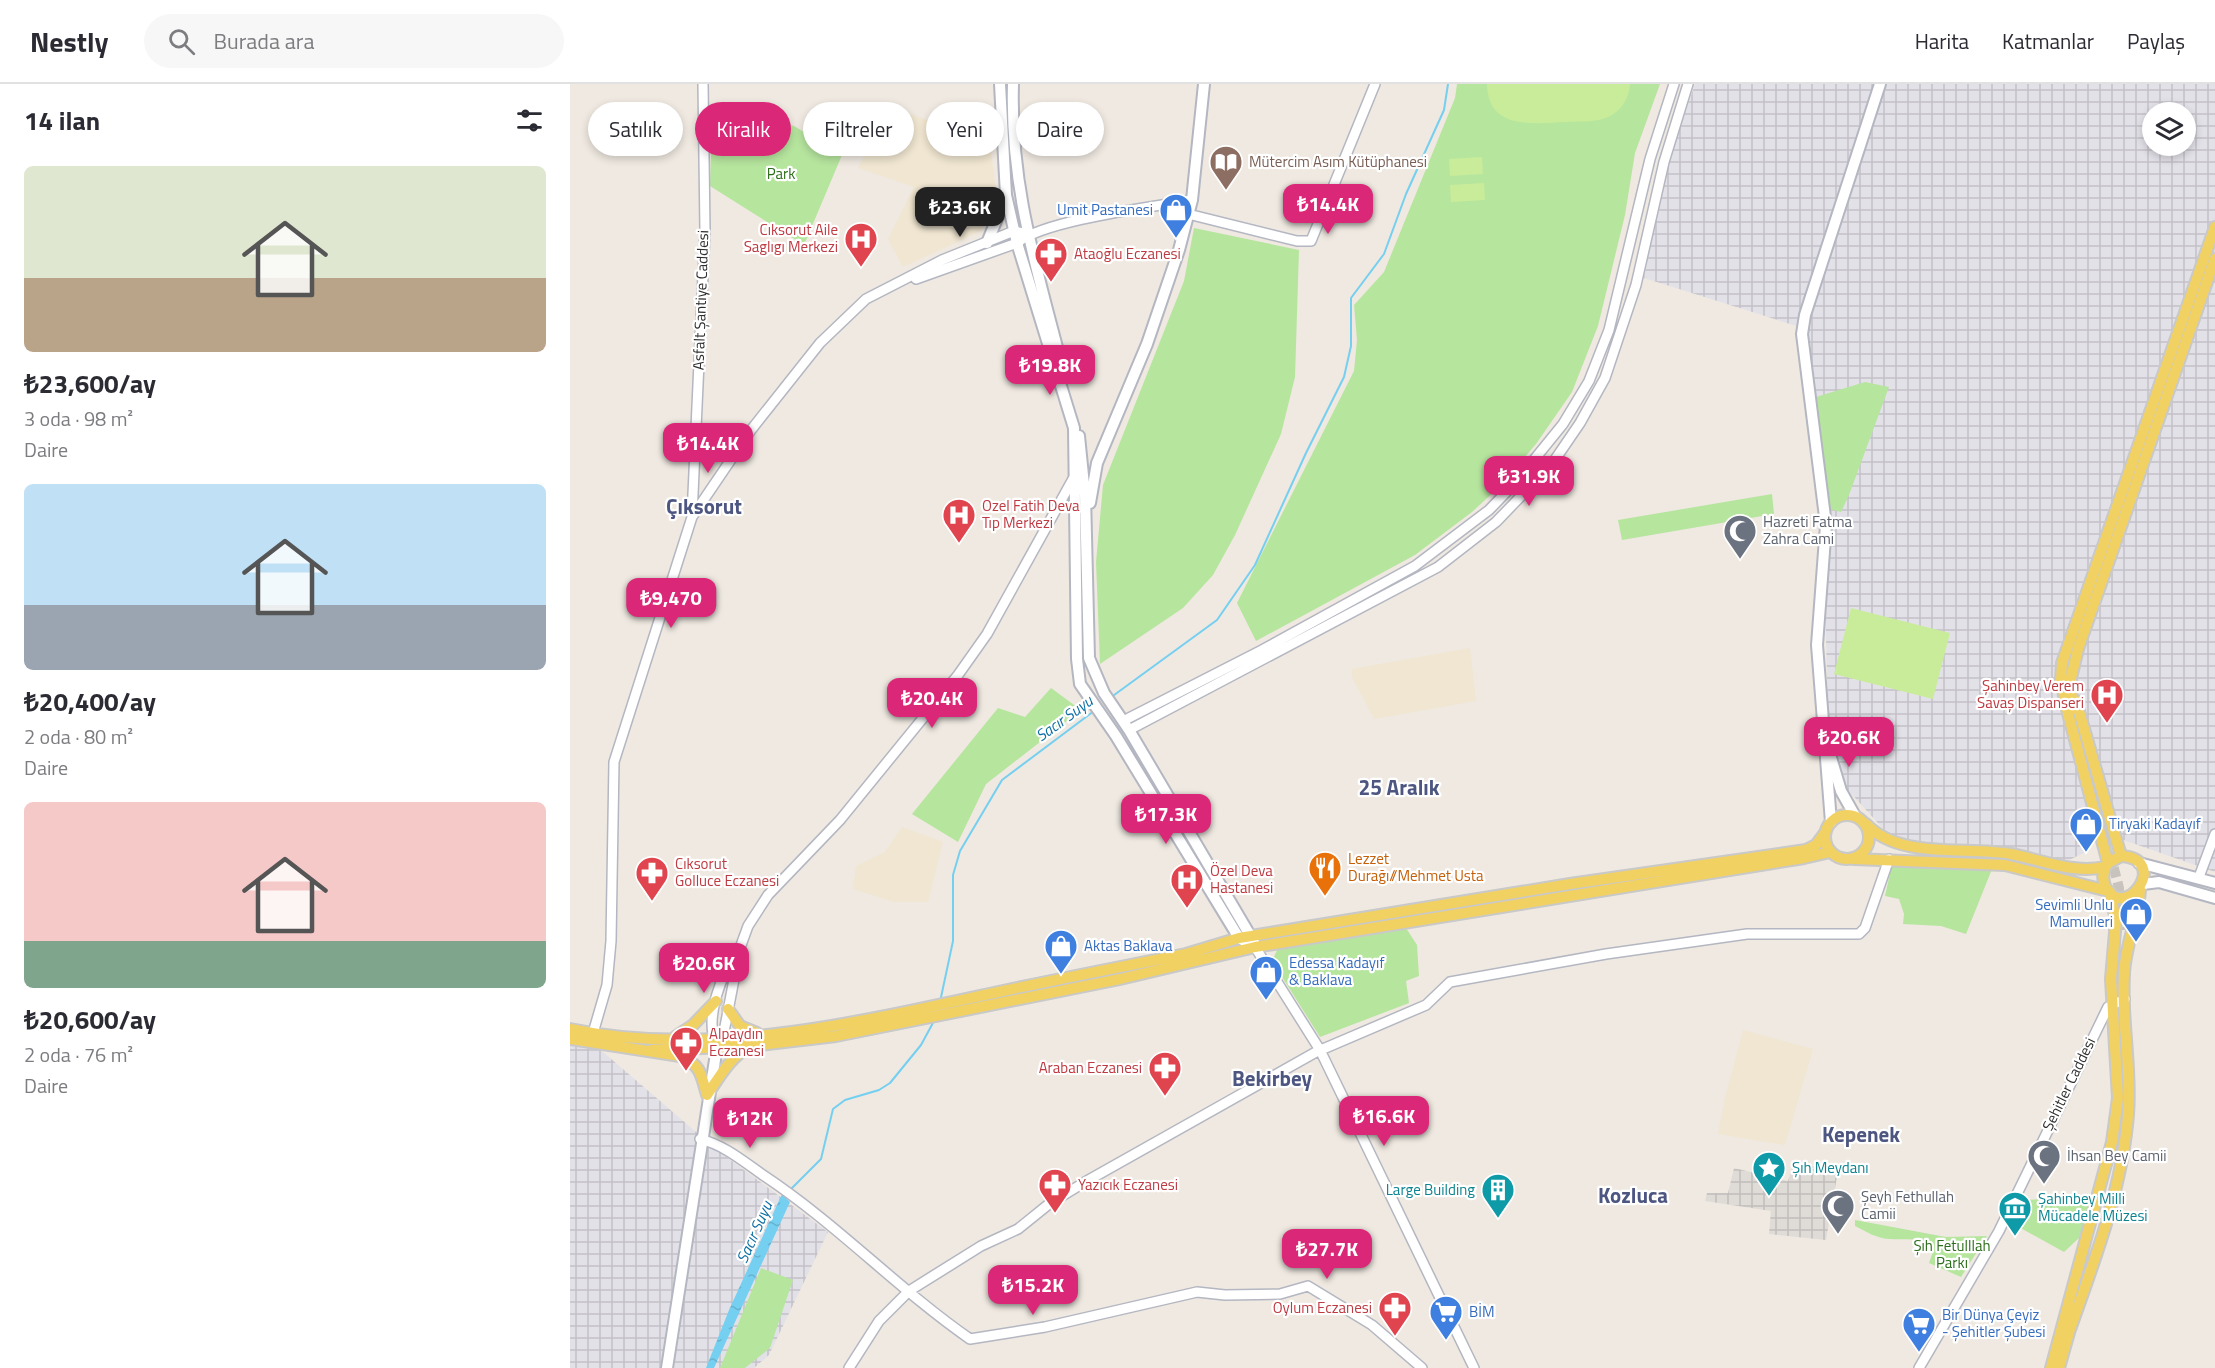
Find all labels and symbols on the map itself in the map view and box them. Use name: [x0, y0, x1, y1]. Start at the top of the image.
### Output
library icon: Mütercim Asım Kütüphanesi: [1208, 144, 1244, 191]
place label: Mütercim Asım Kütüphanesi: [1249, 150, 1427, 173]
park label: Park: [767, 162, 795, 185]
pin: ₺14.4K: [1279, 184, 1377, 235]
pin: ₺23.6K: [911, 187, 1009, 238]
shop icon: Umit Pastanesi: [1158, 192, 1194, 239]
place label: Umit Pastanesi: [1057, 198, 1153, 221]
place label: Cıksorut Aile Saglıgı Merkezi: [744, 218, 838, 258]
hospital icon: Cıksorut Aile Saglıgı Merkezi: [843, 221, 879, 268]
street label: Asfalt Şantiye Caddesi: [687, 230, 714, 370]
pharmacy icon: Ataoğlu Eczanesi: [1033, 236, 1069, 283]
place label: Ataoğlu Eczanesi: [1074, 242, 1181, 265]
pin: ₺19.8K: [1001, 345, 1099, 396]
pin: ₺14.4K: [659, 423, 757, 474]
pin: ₺31.9K: [1480, 456, 1578, 507]
district label: Çıksorut: [666, 490, 742, 522]
place label: Ozel Fatih Deva Tıp Merkezi: [982, 494, 1080, 534]
hospital icon: Ozel Fatih Deva Tıp Merkezi: [941, 497, 977, 544]
place label: Hazreti Fatma Zahra Cami: [1763, 510, 1853, 550]
mosque icon: Hazreti Fatma Zahra Cami: [1722, 513, 1758, 560]
pin: ₺9,470: [622, 578, 720, 629]
place label: Şahinbey Verem Savaş Dispanseri: [1977, 674, 2084, 714]
hospital icon: Şahinbey Verem Savaş Dispanseri: [2089, 677, 2125, 724]
pin: ₺20.4K: [883, 678, 981, 729]
water label: Sacır Suyu: [1030, 688, 1098, 747]
pin: ₺20.6K: [1800, 717, 1898, 768]
district label: 25 Aralık: [1358, 771, 1440, 803]
pin: ₺17.3K: [1117, 794, 1215, 845]
shop icon: Tiryaki Kadayıf: [2068, 806, 2104, 853]
place label: Tiryaki Kadayıf: [2109, 812, 2201, 835]
place label: Lezzet Durağı//Mehmet Usta: [1348, 847, 1484, 887]
restaurant icon: Lezzet Durağı//Mehmet Usta: [1307, 850, 1343, 897]
place label: Cıksorut Golluce Eczanesi: [675, 852, 779, 892]
pharmacy icon: Cıksorut Golluce Eczanesi: [634, 855, 670, 902]
place label: Özel Deva Hastanesi: [1210, 859, 1273, 899]
hospital icon: Özel Deva Hastanesi: [1169, 862, 1205, 909]
place label: Sevimli Unlu Mamulleri: [2035, 893, 2113, 933]
shop icon: Sevimli Unlu Mamulleri: [2118, 896, 2154, 943]
shop icon: Aktas Baklava: [1043, 928, 1079, 975]
place label: Aktas Baklava: [1084, 934, 1173, 957]
pin: ₺20.6K: [655, 943, 753, 994]
place label: Edessa Kadayıf & Baklava: [1289, 951, 1384, 991]
shop icon: Edessa Kadayıf & Baklava: [1248, 954, 1284, 1001]
place label: Alpaydın Eczanesi: [709, 1022, 764, 1062]
pharmacy icon: Alpaydın Eczanesi: [668, 1025, 704, 1072]
street label: Şehitler Caddesi: [2036, 1033, 2101, 1134]
pharmacy icon: Araban Eczanesi: [1147, 1050, 1183, 1097]
place label: Araban Eczanesi: [1039, 1056, 1142, 1079]
district label: Bekirbey: [1232, 1062, 1313, 1094]
pin: ₺16.6K: [1335, 1096, 1433, 1147]
pin: ₺12K: [714, 1098, 786, 1149]
district label: Kepenek: [1822, 1118, 1900, 1150]
mosque icon: İhsan Bey Camii: [2026, 1138, 2062, 1185]
place label: İhsan Bey Camii: [2067, 1144, 2167, 1167]
place icon: Şıh Meydanı: [1751, 1150, 1787, 1197]
place label: Şıh Meydanı: [1792, 1156, 1869, 1179]
pharmacy icon: Yazıcık Eczanesi: [1037, 1167, 1073, 1214]
building icon: Large Building: [1480, 1172, 1516, 1219]
place label: Yazıcık Eczanesi: [1078, 1173, 1178, 1196]
place label: Large Building: [1386, 1178, 1475, 1201]
district label: Kozluca: [1598, 1179, 1668, 1211]
place label: Şeyh Fethullah Camii: [1861, 1185, 1954, 1225]
place label: Şahinbey Milli Mücadele Müzesi: [2038, 1187, 2148, 1227]
mosque icon: Şeyh Fethullah Camii: [1820, 1188, 1856, 1235]
museum icon: Şahinbey Milli Mücadele Müzesi: [1997, 1190, 2033, 1237]
water label: Sacır Suyu: [730, 1196, 779, 1267]
pin: ₺27.7K: [1278, 1229, 1376, 1280]
park label: Şıh Fetulllah Parkı: [1913, 1234, 1991, 1274]
pin: ₺15.2K: [984, 1265, 1082, 1316]
pharmacy icon: Oylum Eczanesi: [1377, 1290, 1413, 1337]
supermarket icon: BİM: [1428, 1294, 1464, 1341]
place label: Oylum Eczanesi: [1273, 1296, 1372, 1319]
place label: BİM: [1469, 1300, 1495, 1323]
place label: Bir Dünya Çeyiz - Şehitler Şubesi: [1942, 1303, 2046, 1343]
supermarket icon: Bir Dünya Çeyiz - Şehitler Şubesi: [1901, 1306, 1937, 1353]

